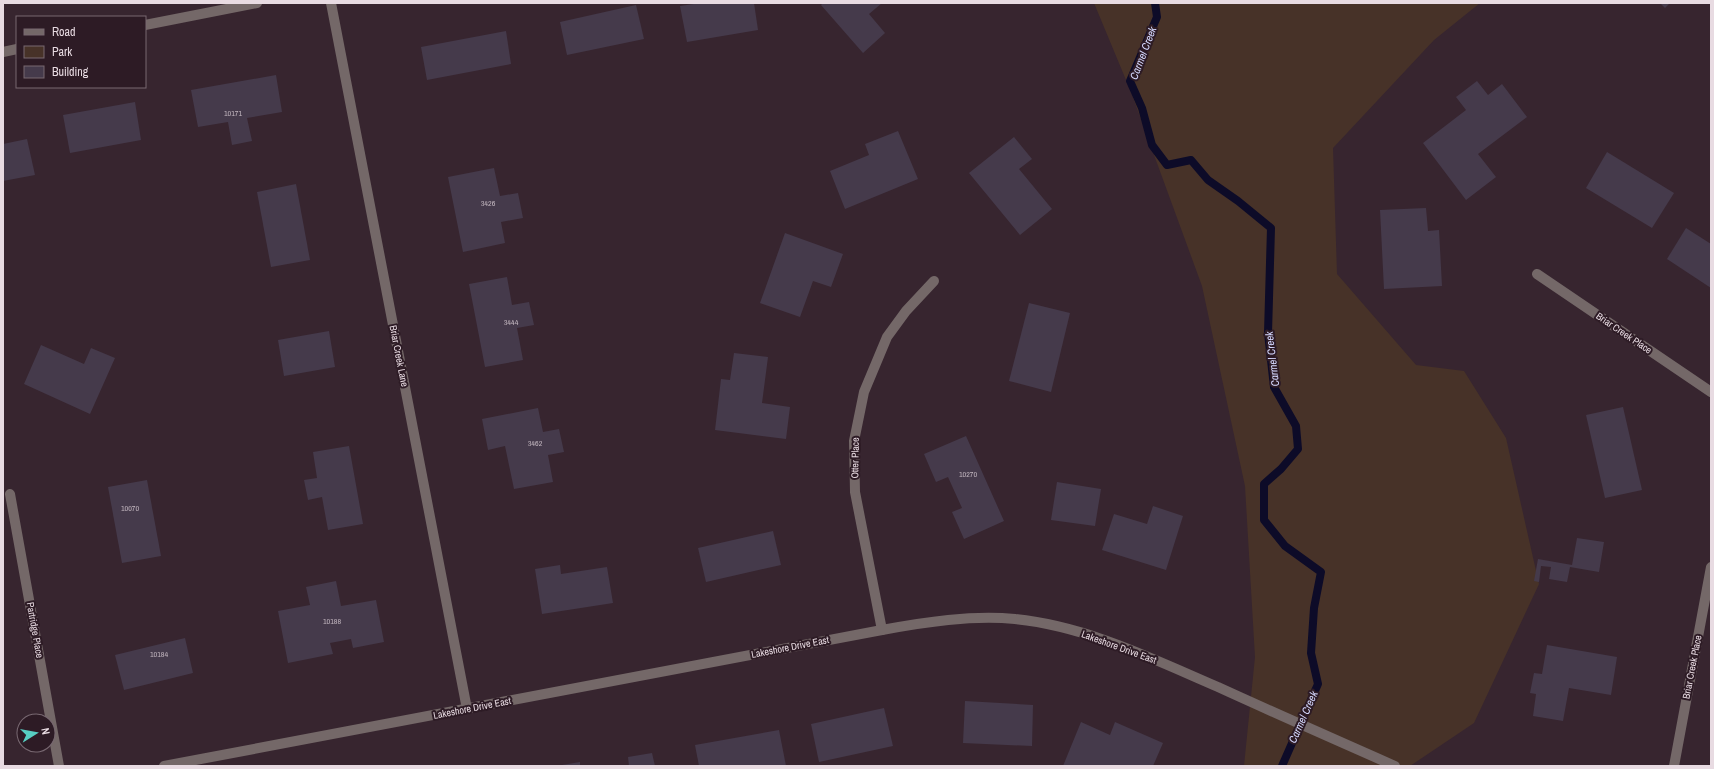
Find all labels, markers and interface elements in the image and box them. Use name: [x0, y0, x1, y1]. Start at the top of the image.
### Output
legend: [16, 16, 146, 88]
text: Road: [52, 24, 76, 40]
water label: Carmel Creek: [1126, 24, 1160, 81]
text: Park: [52, 44, 72, 60]
text: Building: [52, 64, 89, 80]
house number: 10171: [224, 108, 242, 118]
house number: 3426: [481, 198, 496, 208]
street label: Briar Creek Place: [1594, 310, 1655, 357]
house number: 3444: [504, 317, 519, 327]
street label: Briar Creek Lane: [387, 324, 411, 388]
water label: Carmel Creek: [1262, 330, 1282, 387]
street label: Otter Place: [848, 437, 862, 479]
house number: 3462: [528, 438, 543, 448]
house number: 10270: [959, 469, 977, 479]
house number: 10070: [121, 503, 139, 513]
street label: Partridge Place: [24, 601, 46, 659]
house number: 10188: [323, 616, 341, 626]
street label: Lakeshore Drive East: [1080, 627, 1159, 667]
street label: Lakeshore Drive East: [750, 633, 831, 661]
street label: Briar Creek Place: [1679, 634, 1705, 700]
house number: 10184: [150, 649, 168, 659]
water label: Carmel Creek: [1285, 688, 1321, 745]
street label: Lakeshore Drive East: [432, 694, 513, 722]
north arrow: [16, 713, 56, 753]
text: N: [38, 727, 53, 736]

